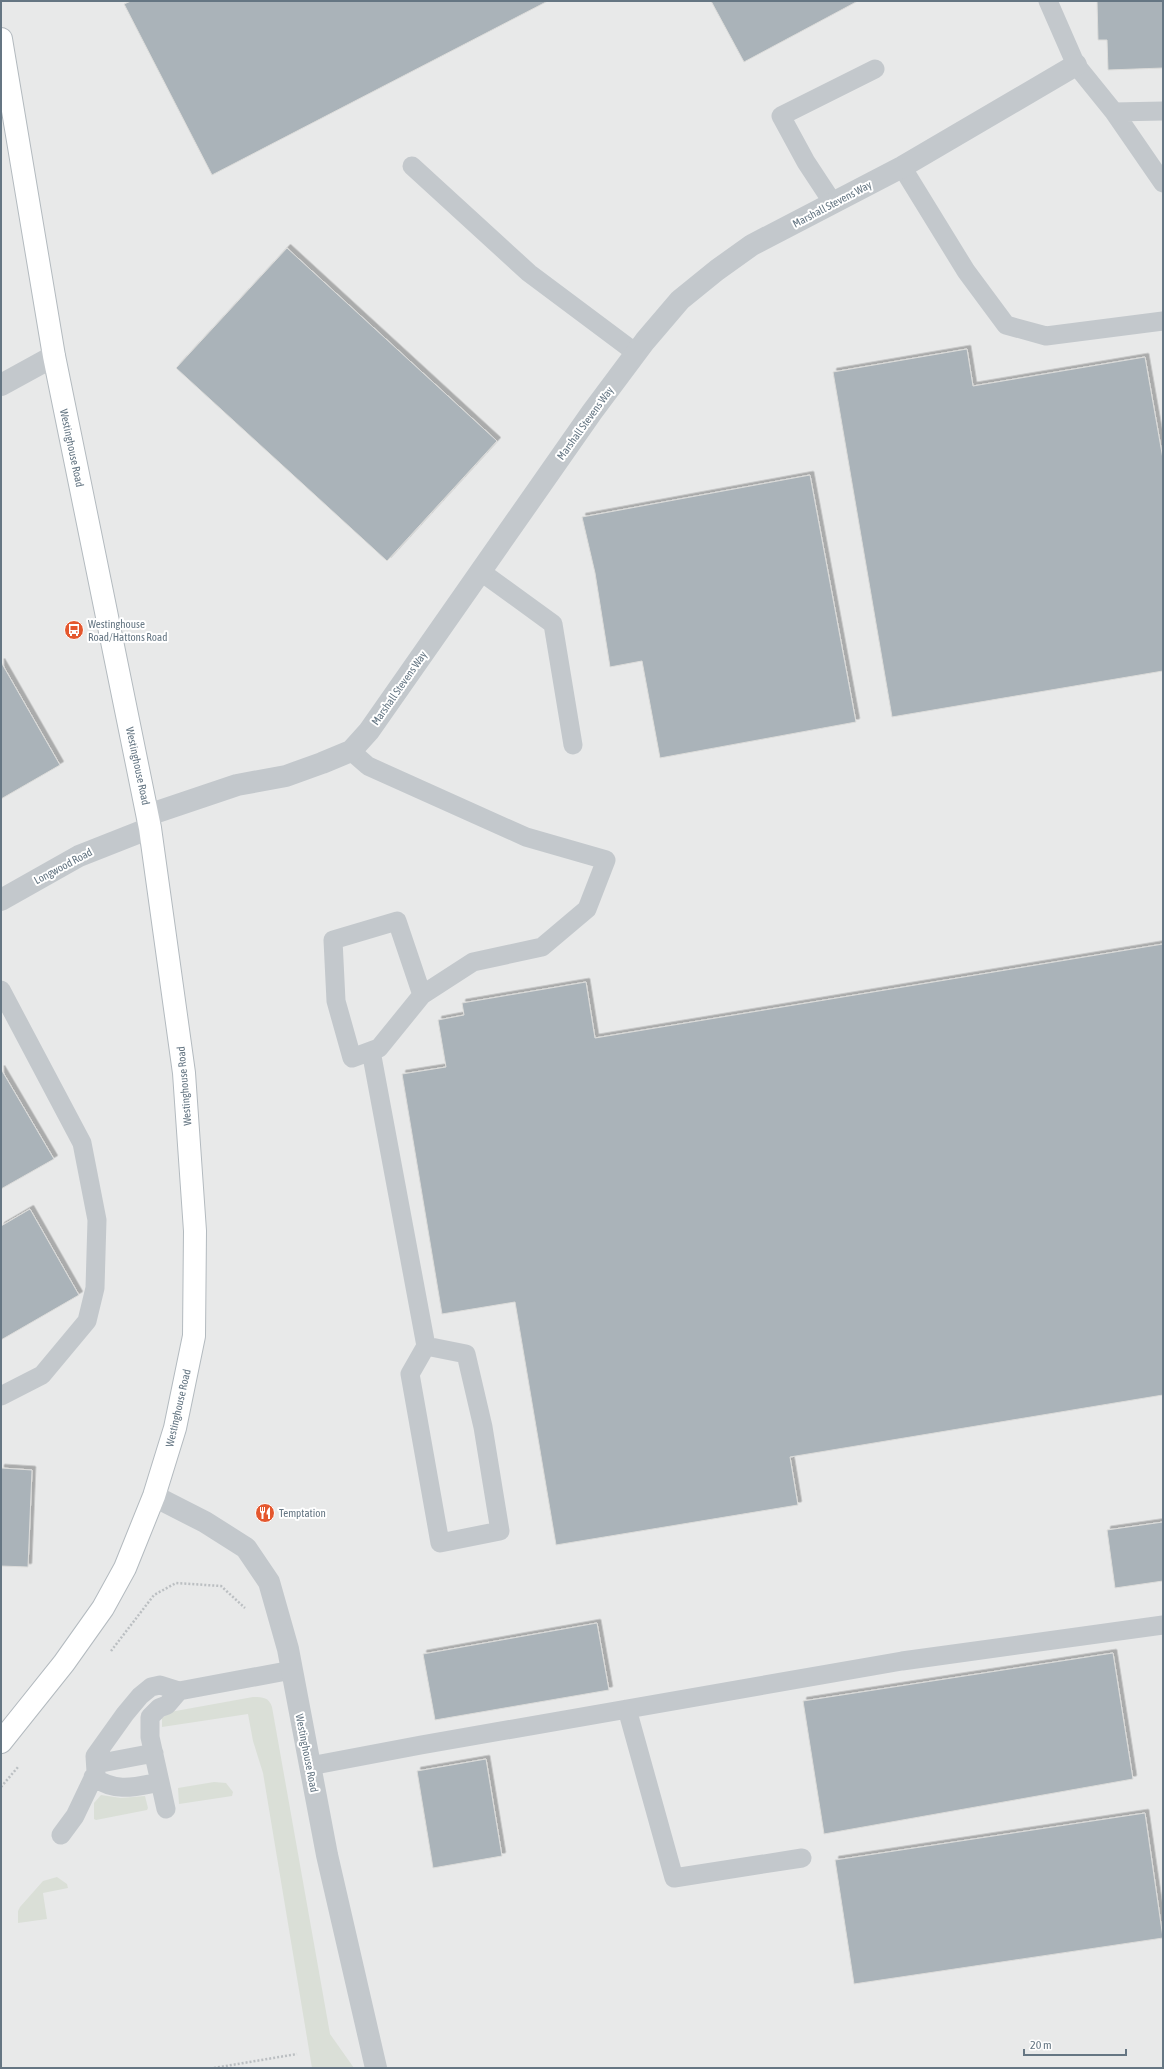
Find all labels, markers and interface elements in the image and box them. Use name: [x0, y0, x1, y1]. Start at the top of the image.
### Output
street label: Marshall Stevens Way: [791, 178, 874, 230]
street label: Marshall Stevens Way: [554, 384, 616, 462]
street label: Westinghouse Road: [58, 408, 86, 488]
place label: Westinghouse Road/Hattons Road: [88, 618, 167, 643]
bus stop icon: Westinghouse Road/Hattons Road: [63, 619, 85, 641]
street label: Marshall Stevens Way: [369, 648, 429, 727]
street label: Westinghouse Road: [124, 726, 152, 806]
street label: Longwood Road: [32, 846, 94, 886]
street label: Westinghouse Road: [175, 1046, 193, 1126]
street label: Westinghouse Road: [163, 1368, 193, 1448]
restaurant icon: Temptation: [254, 1502, 276, 1524]
place label: Temptation: [279, 1507, 326, 1519]
street label: Westinghouse Road: [294, 1713, 320, 1793]
scale bar: [1024, 2031, 1126, 2057]
text: 20 m: [1030, 2038, 1052, 2052]

